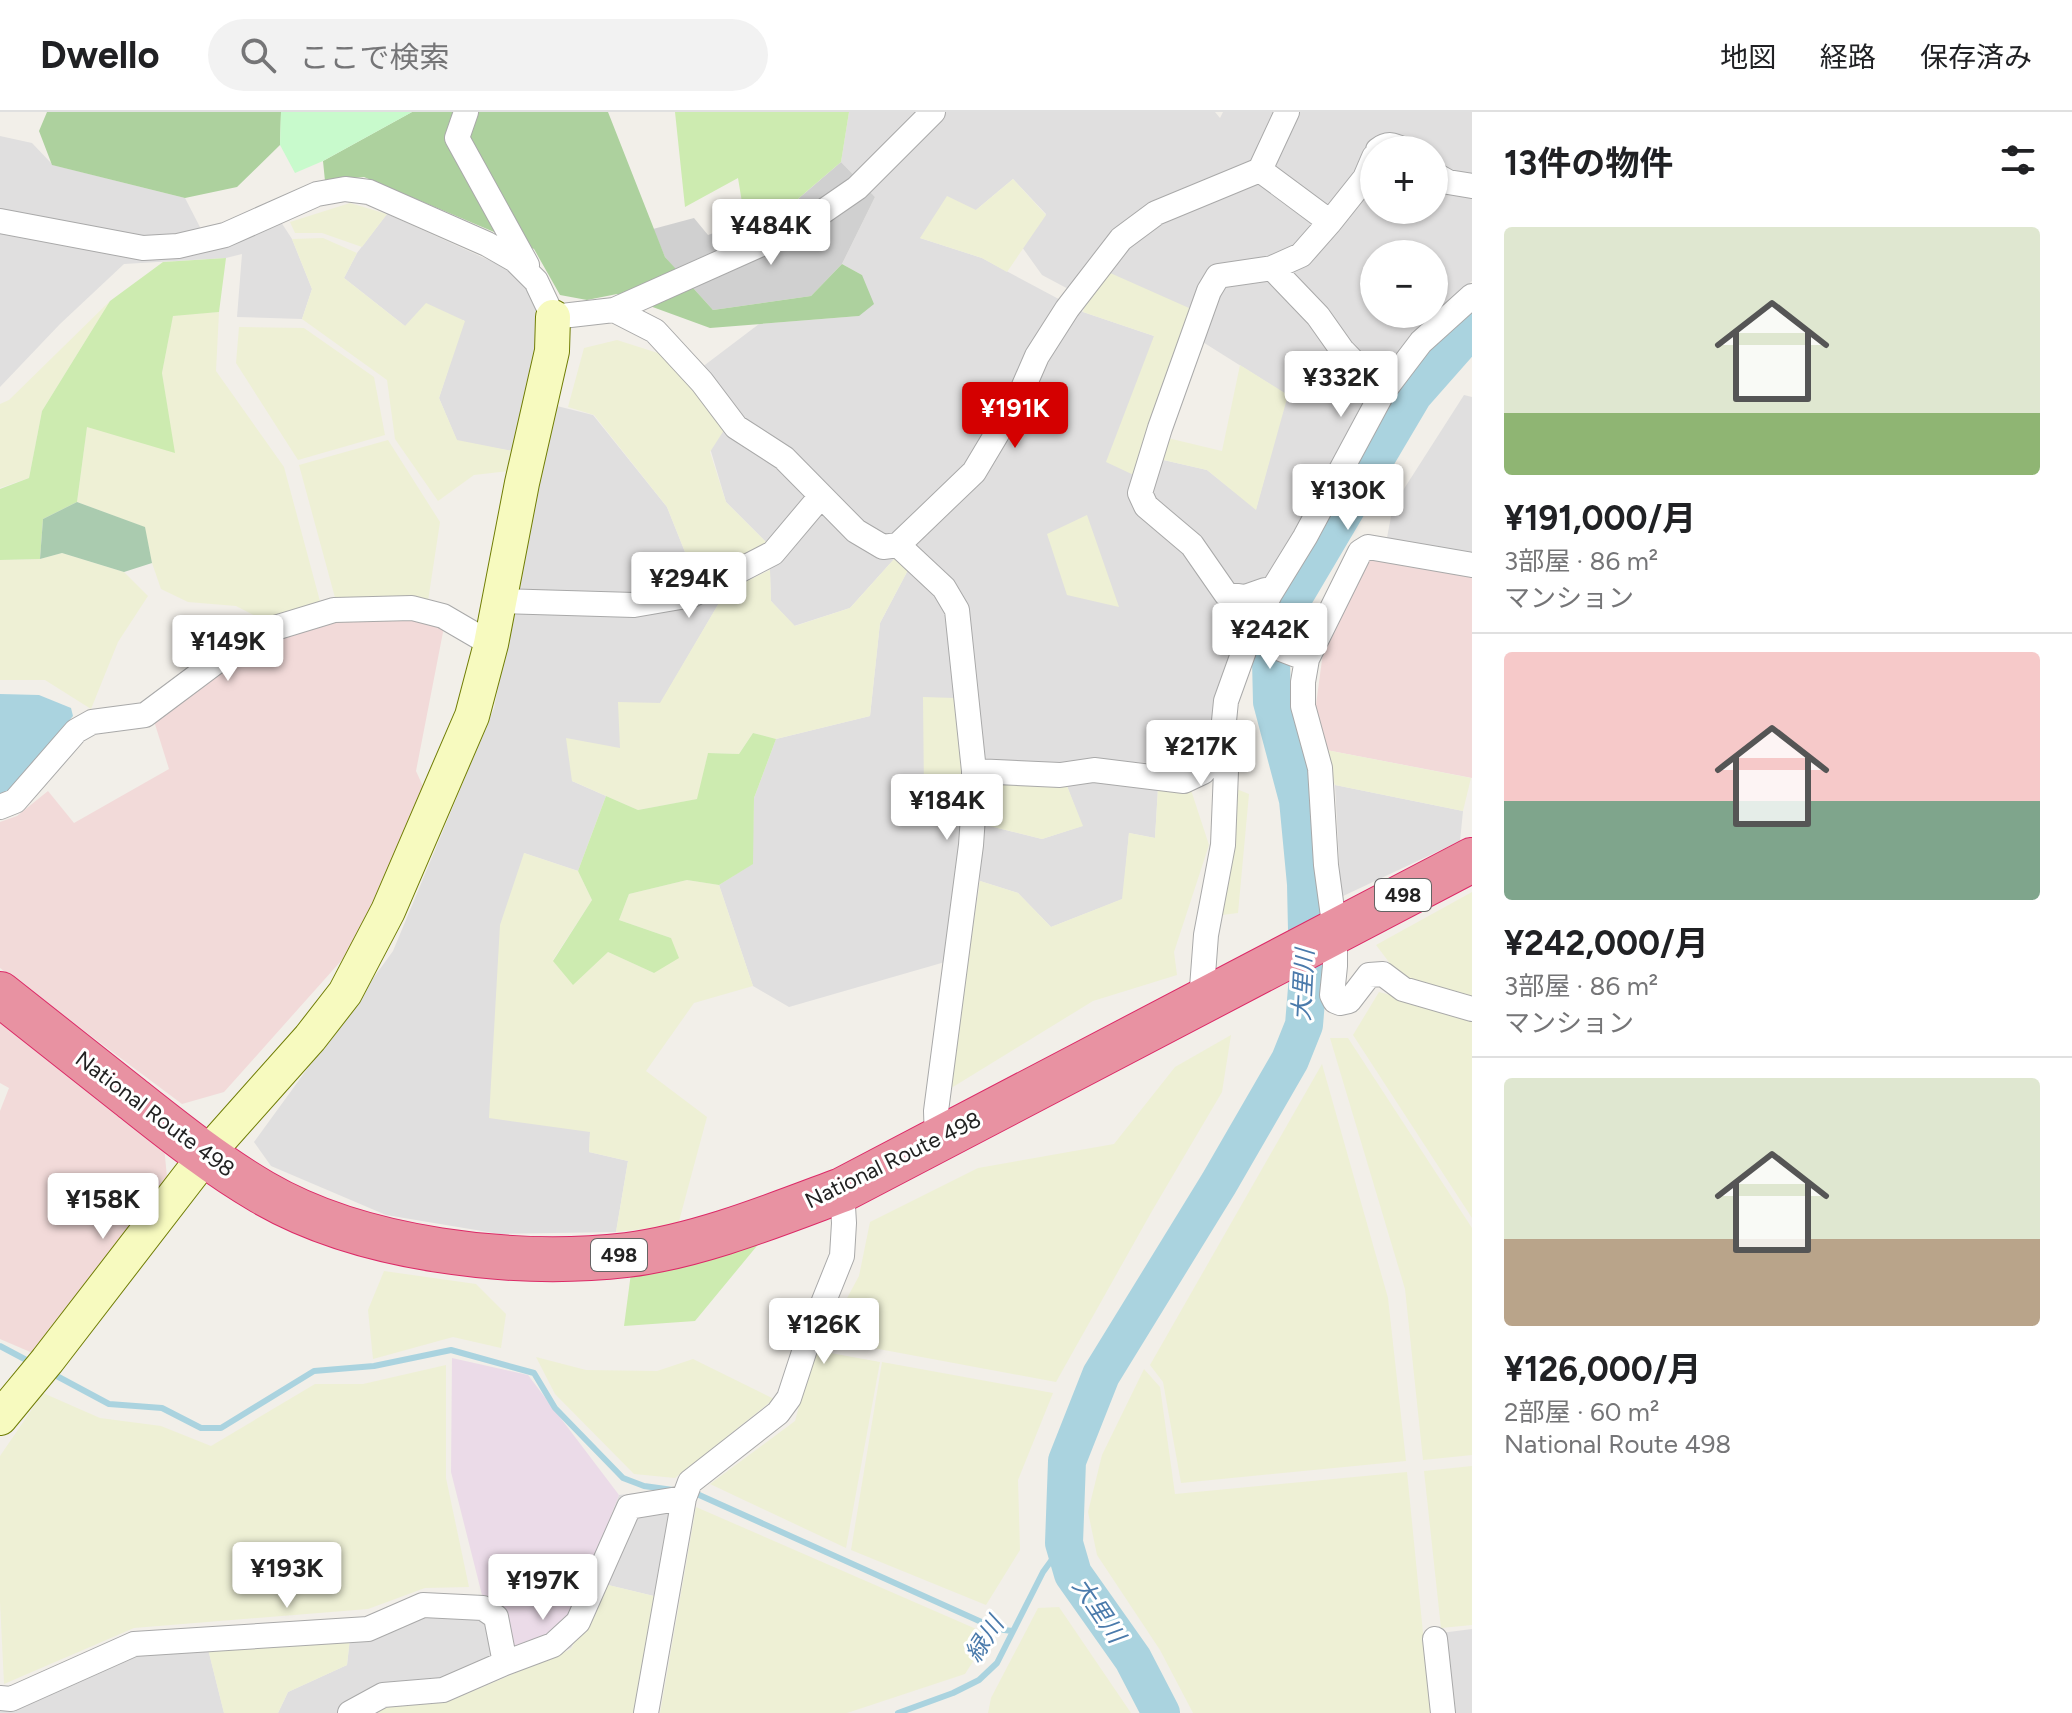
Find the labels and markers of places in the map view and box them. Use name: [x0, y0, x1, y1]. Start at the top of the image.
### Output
pin: ¥484K: [715, 199, 827, 267]
pin: ¥332K: [1285, 351, 1397, 419]
pin: ¥191K: [959, 382, 1071, 450]
pin: ¥130K: [1292, 464, 1404, 532]
pin: ¥294K: [633, 552, 745, 620]
pin: ¥242K: [1214, 603, 1326, 671]
pin: ¥149K: [172, 615, 284, 683]
pin: ¥217K: [1145, 720, 1257, 788]
pin: ¥184K: [891, 774, 1003, 842]
pin: ¥158K: [47, 1173, 159, 1241]
pin: ¥126K: [768, 1298, 880, 1366]
pin: ¥193K: [231, 1542, 343, 1610]
pin: ¥197K: [487, 1554, 599, 1622]

